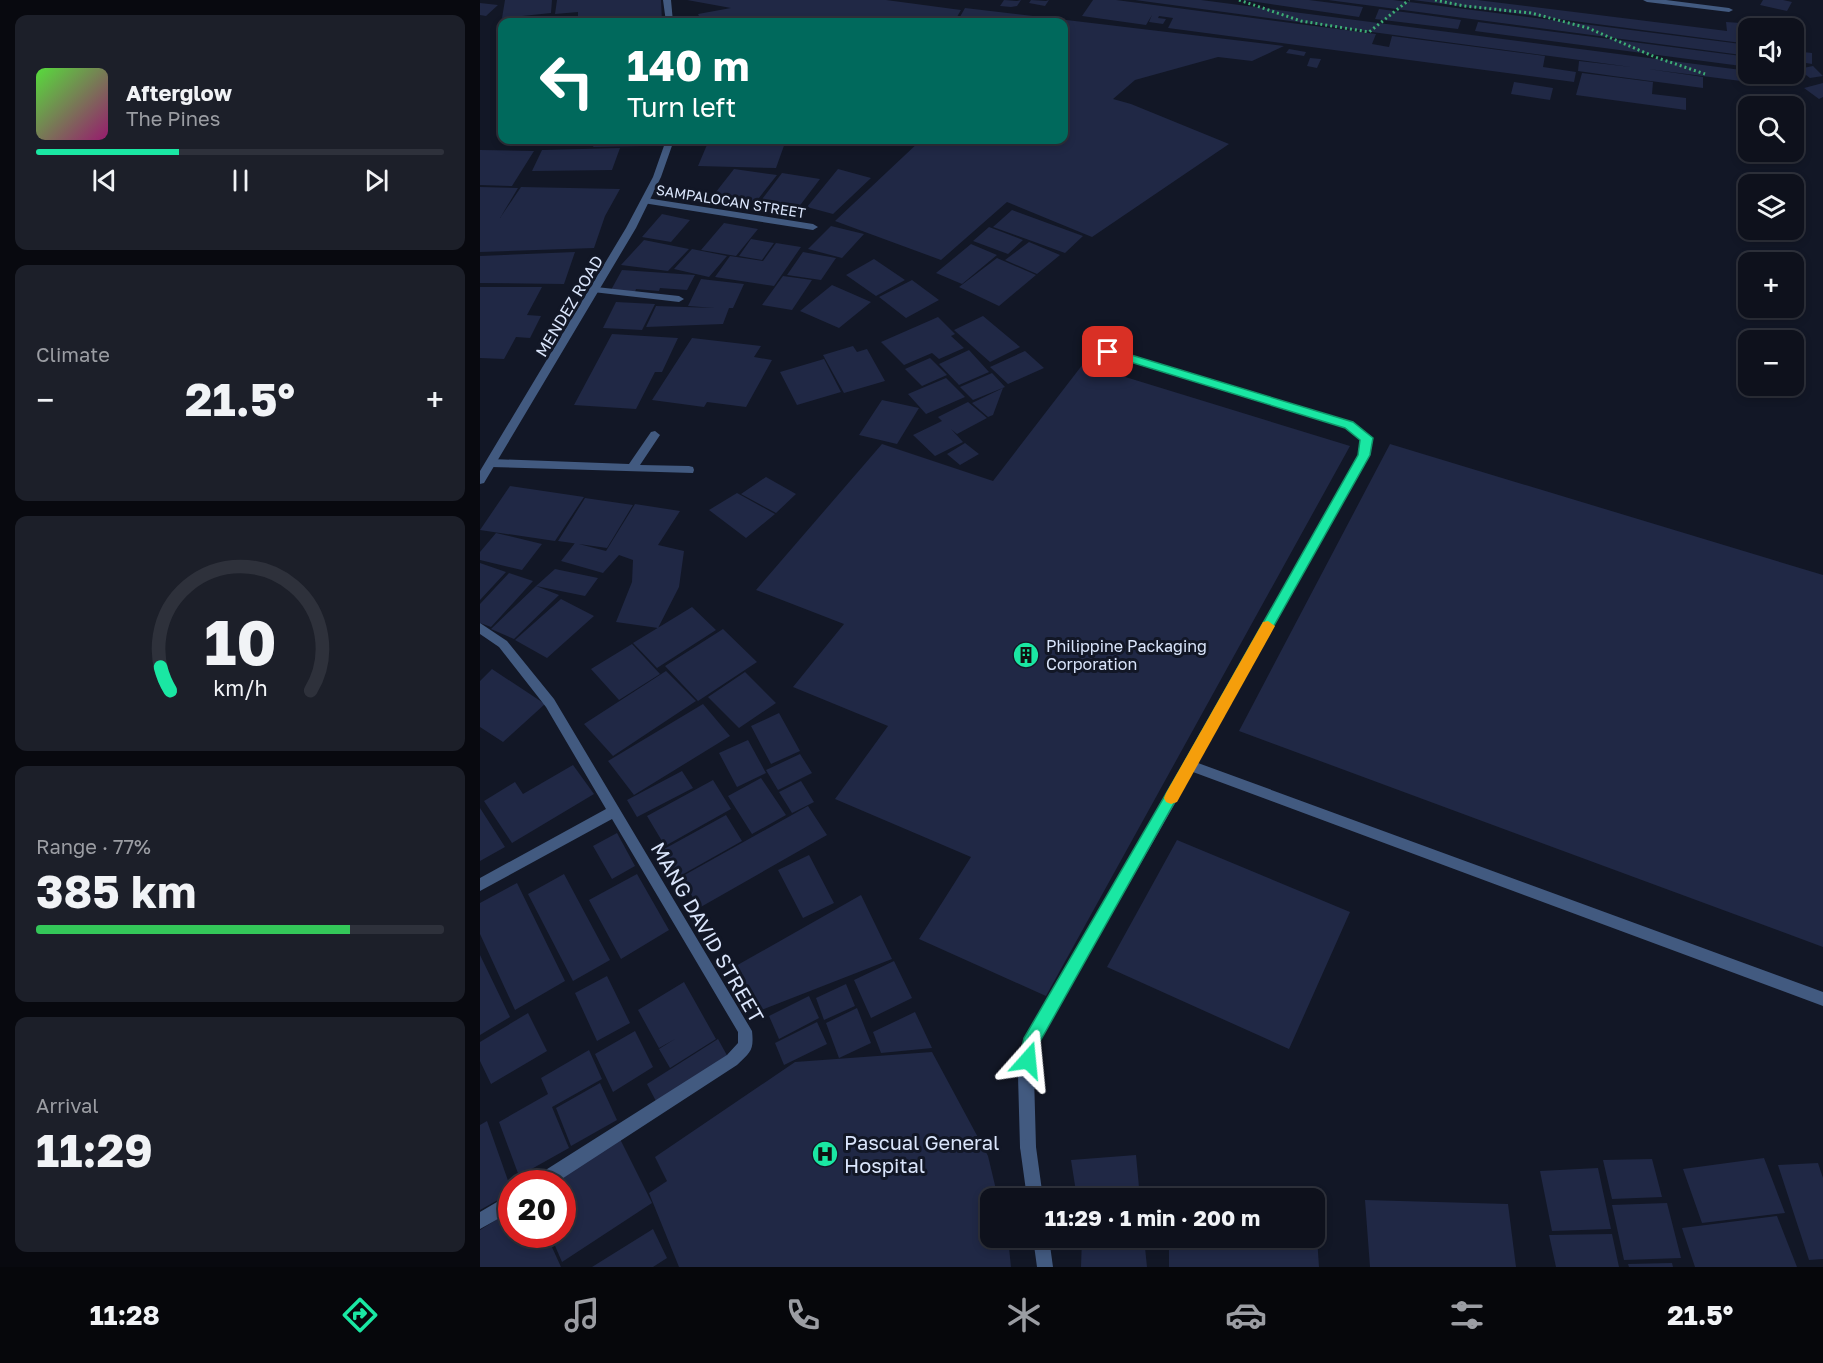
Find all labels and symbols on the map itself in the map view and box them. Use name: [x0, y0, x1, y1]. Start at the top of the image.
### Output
street label: SAMPALOCAN STREET: [655, 181, 807, 221]
street label: MENDEZ ROAD: [531, 252, 607, 360]
pin: [1082, 326, 1133, 377]
place label: Philippine Packaging Corporation: [1046, 636, 1207, 674]
building icon: Philippine Packaging Corporation: [1011, 640, 1041, 670]
street label: MANG DAVID STREET: [647, 837, 769, 1027]
position arrow: [996, 1028, 1060, 1092]
place label: Pascual General Hospital: [844, 1130, 999, 1177]
hospital icon: Pascual General Hospital: [810, 1139, 840, 1169]
speed limit sign: 20: [498, 1170, 576, 1248]

